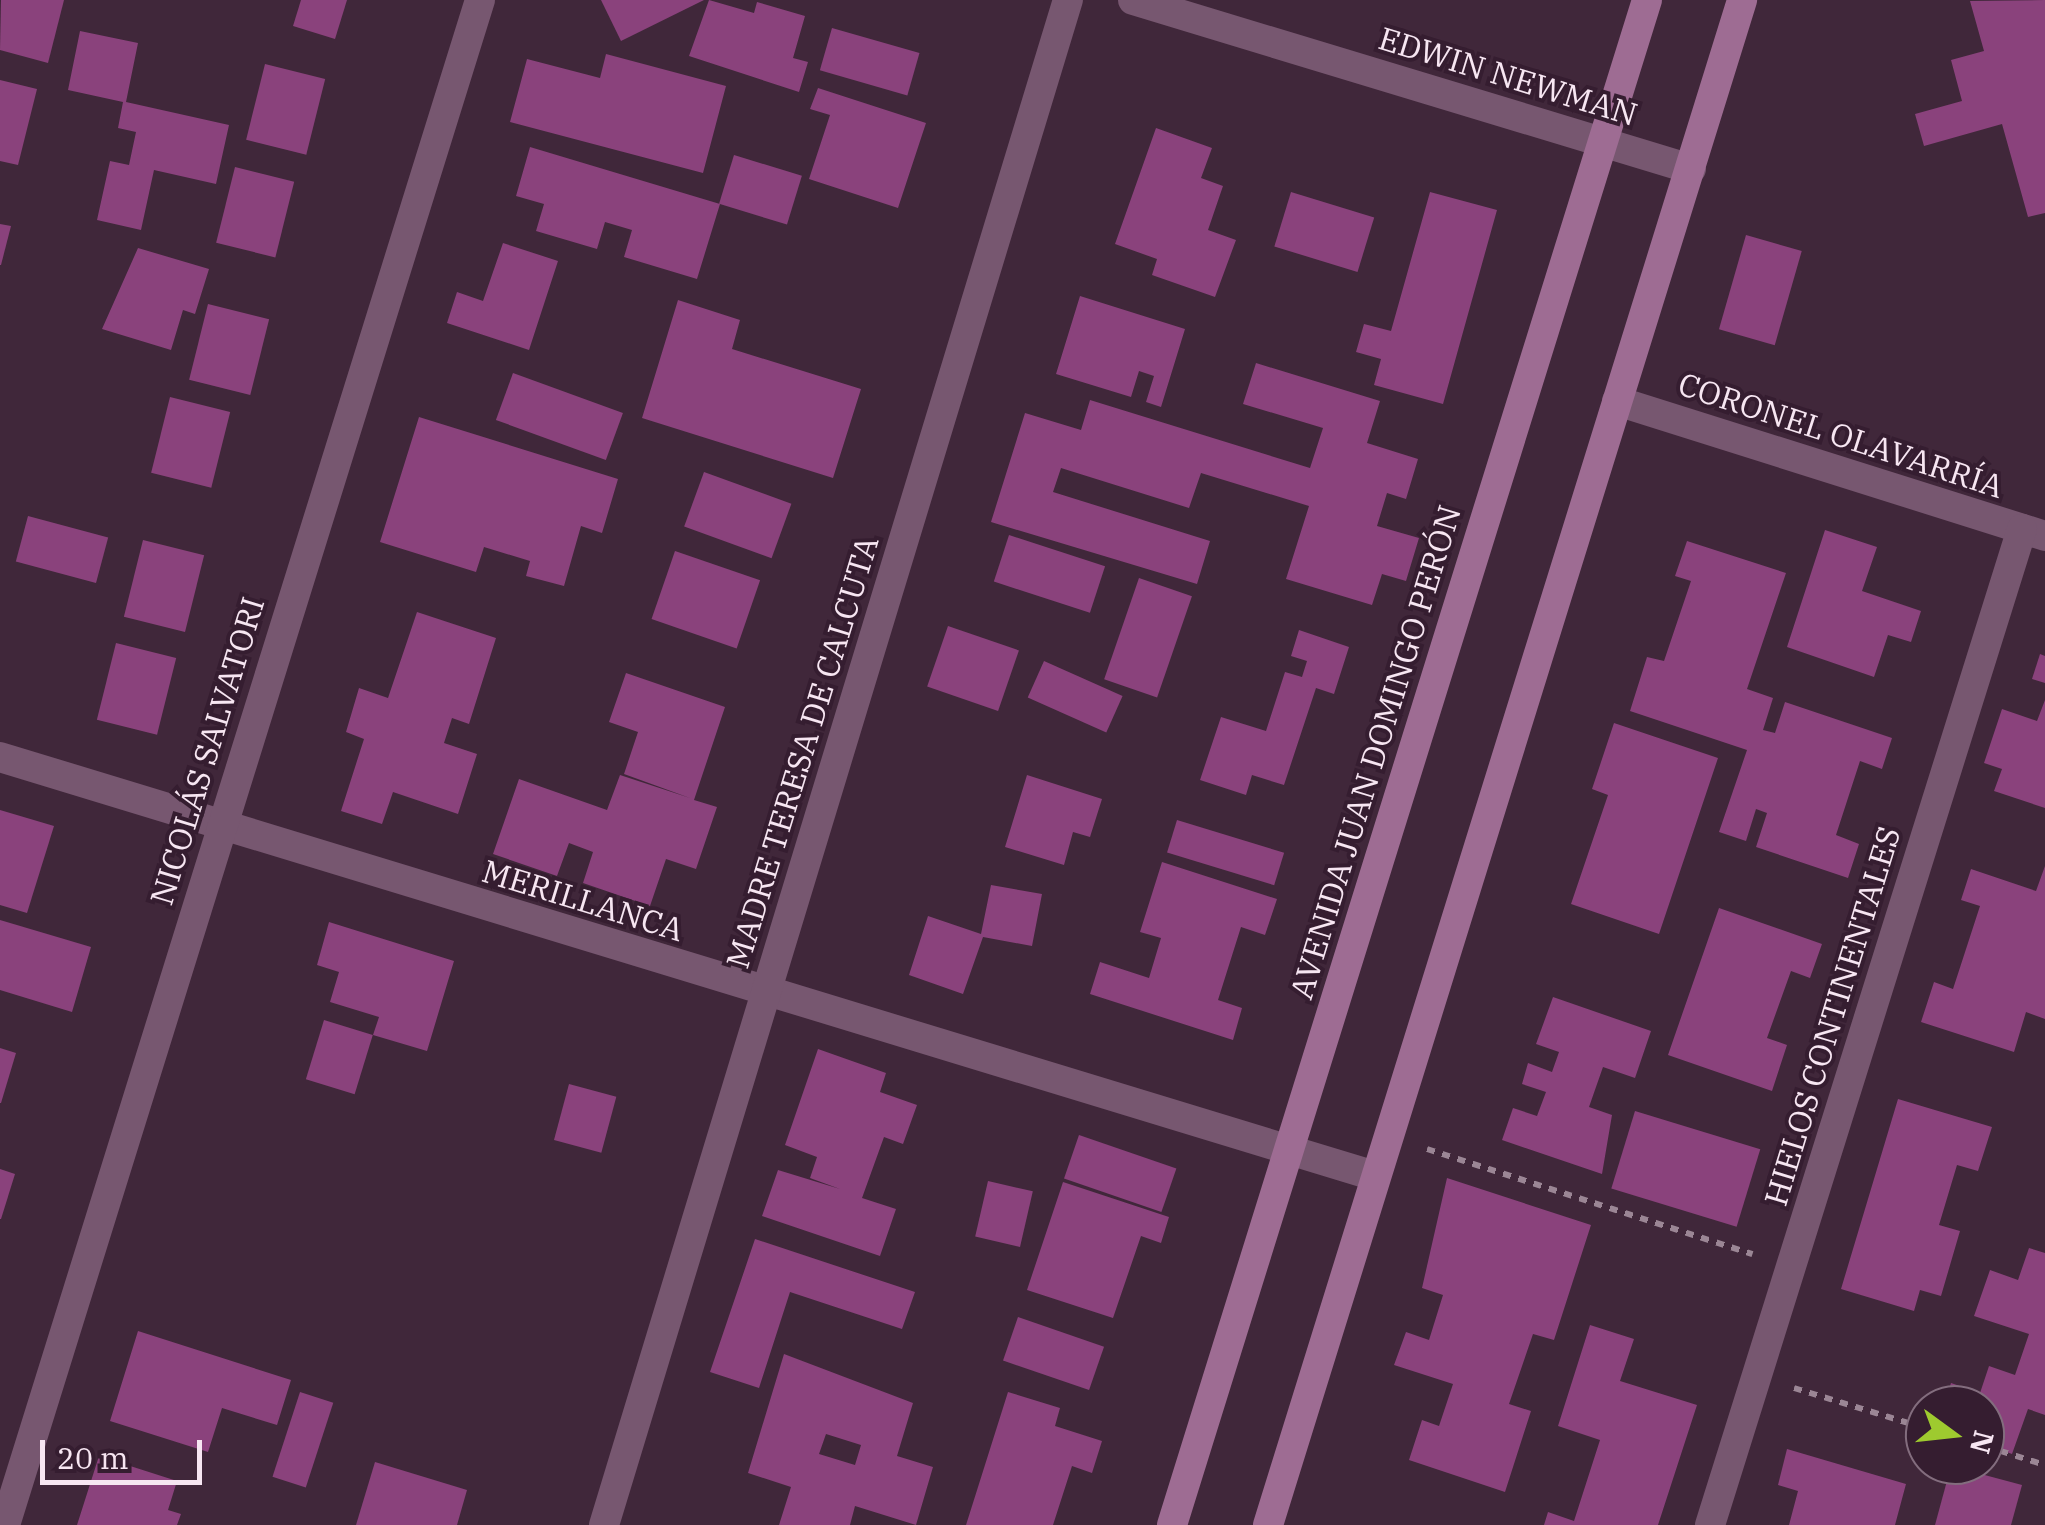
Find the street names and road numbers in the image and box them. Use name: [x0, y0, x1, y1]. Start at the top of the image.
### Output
street label: EDWIN NEWMAN: [1374, 18, 1642, 134]
street label: CORONEL OLAVARRÍA: [1674, 364, 2008, 506]
street label: AVENIDA JUAN DOMINGO PERÓN: [1281, 501, 1469, 1003]
street label: MADRE TERESA DE CALCUTA: [718, 531, 886, 973]
street label: NICOLÁS SALVATORI: [142, 592, 272, 910]
street label: HIELOS CONTINENTALES: [1756, 822, 1908, 1210]
street label: MERILLANCA: [478, 851, 688, 949]

